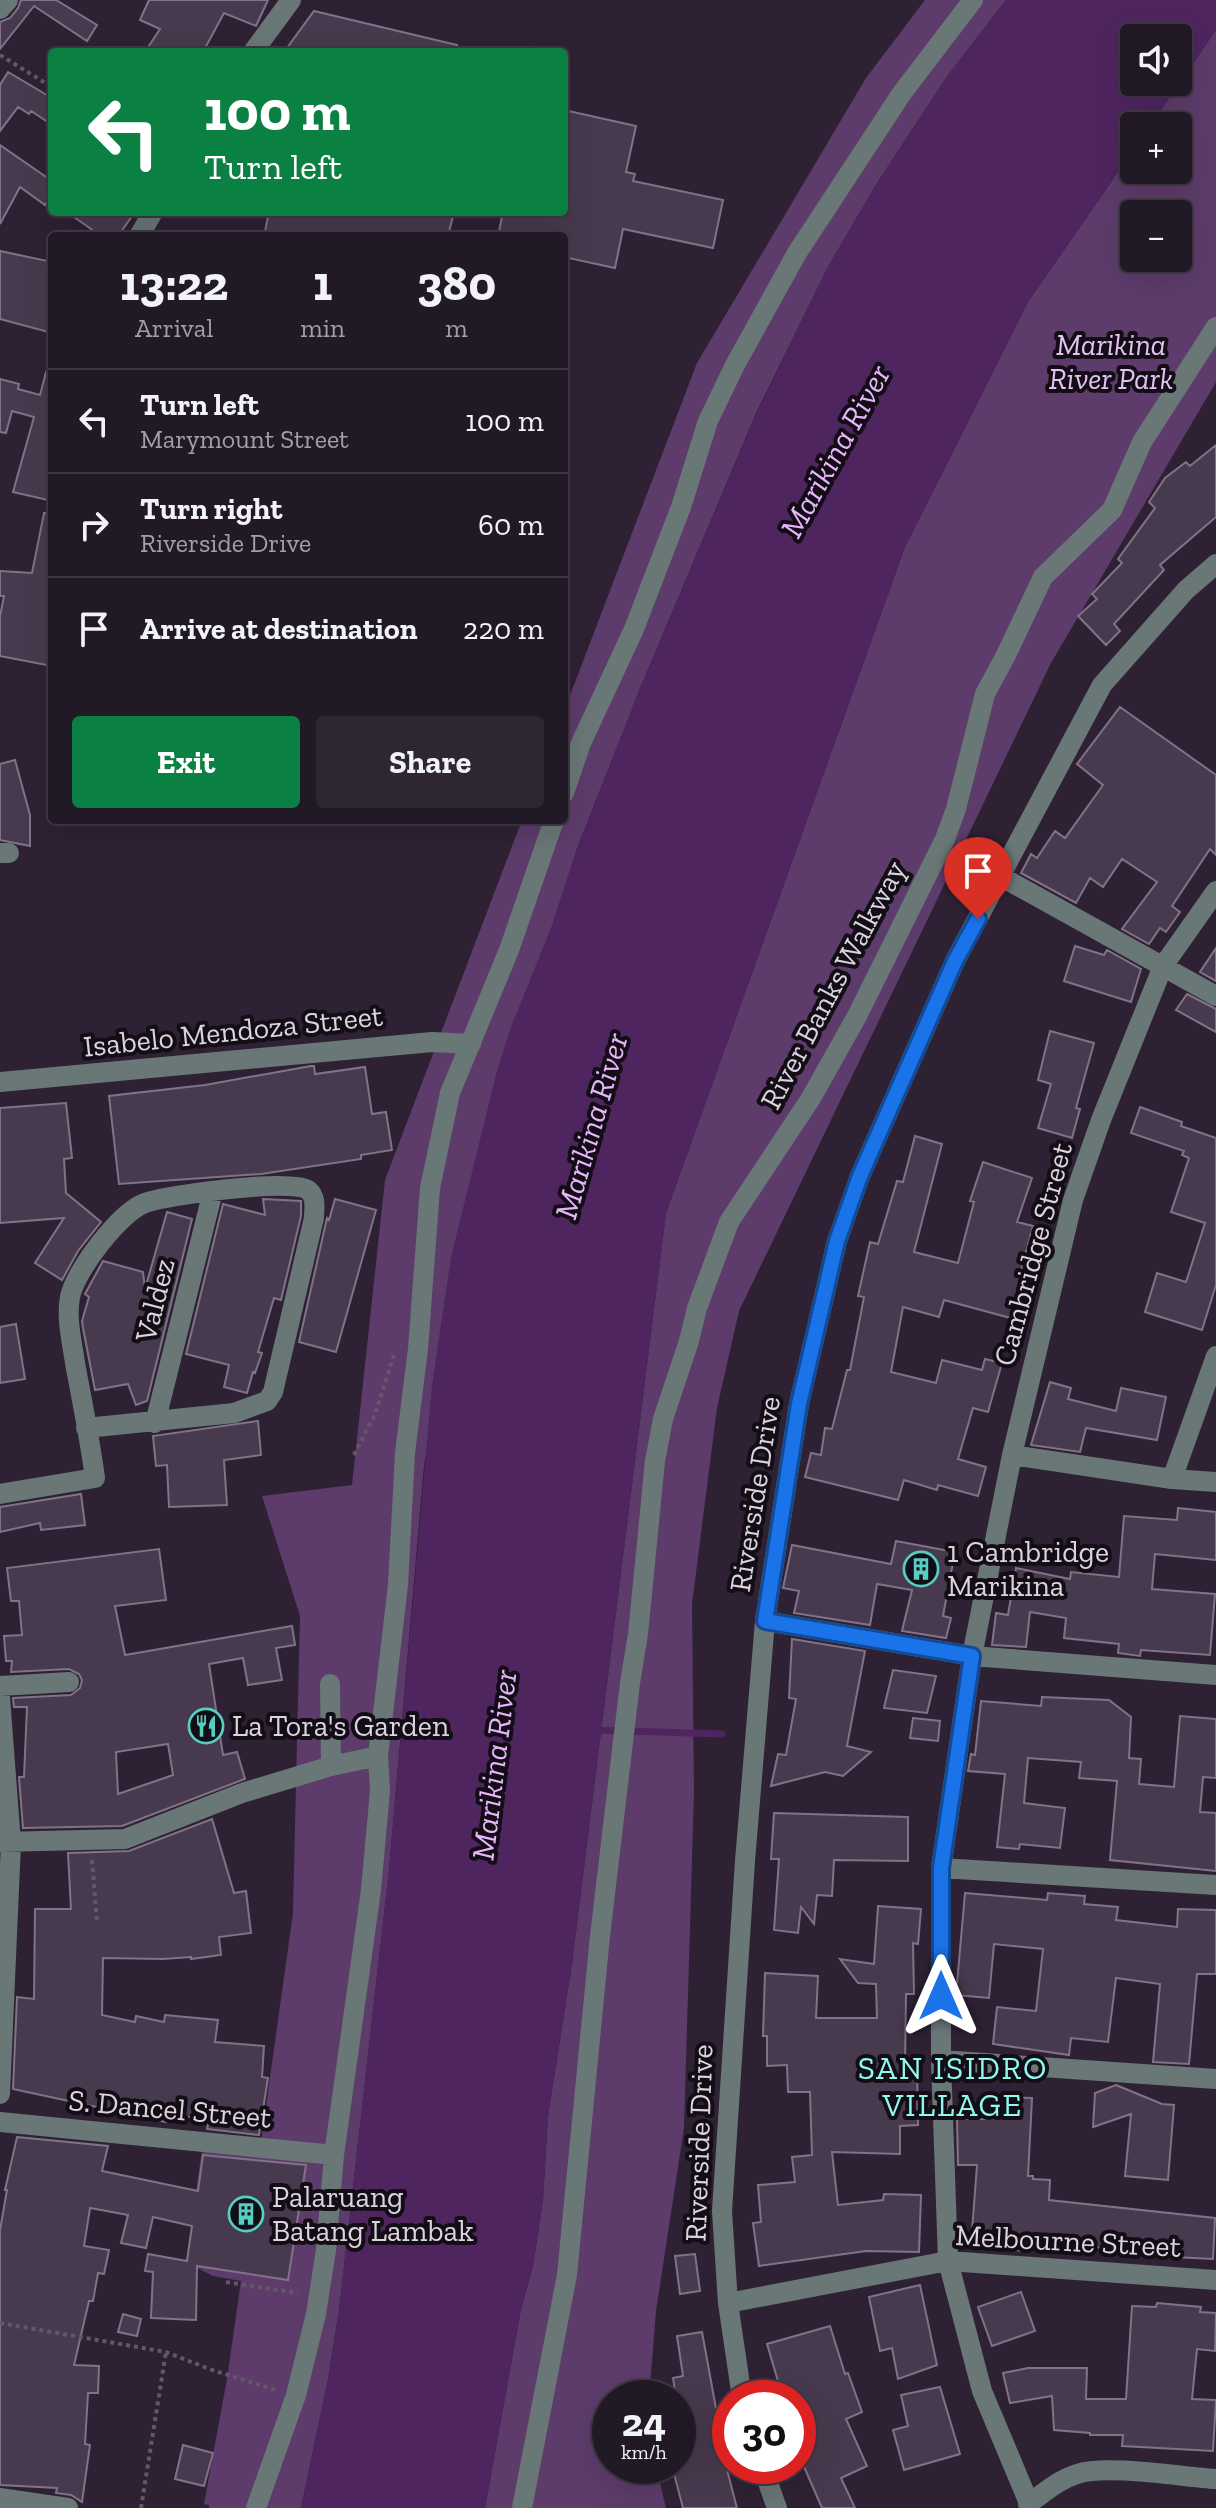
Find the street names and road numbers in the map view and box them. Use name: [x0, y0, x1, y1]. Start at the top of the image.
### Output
street label: River Banks Walkway: [752, 854, 914, 1115]
street label: Isabelo Mendoza Street: [82, 997, 384, 1065]
street label: Cambridge Street: [986, 1138, 1080, 1370]
street label: Valdez: [127, 1255, 183, 1346]
street label: Riverside Drive: [722, 1394, 788, 1594]
street label: Riverside Drive: [678, 2044, 720, 2242]
street label: S. Dancel Street: [67, 2082, 273, 2136]
street label: Melbourne Street: [954, 2217, 1182, 2265]

